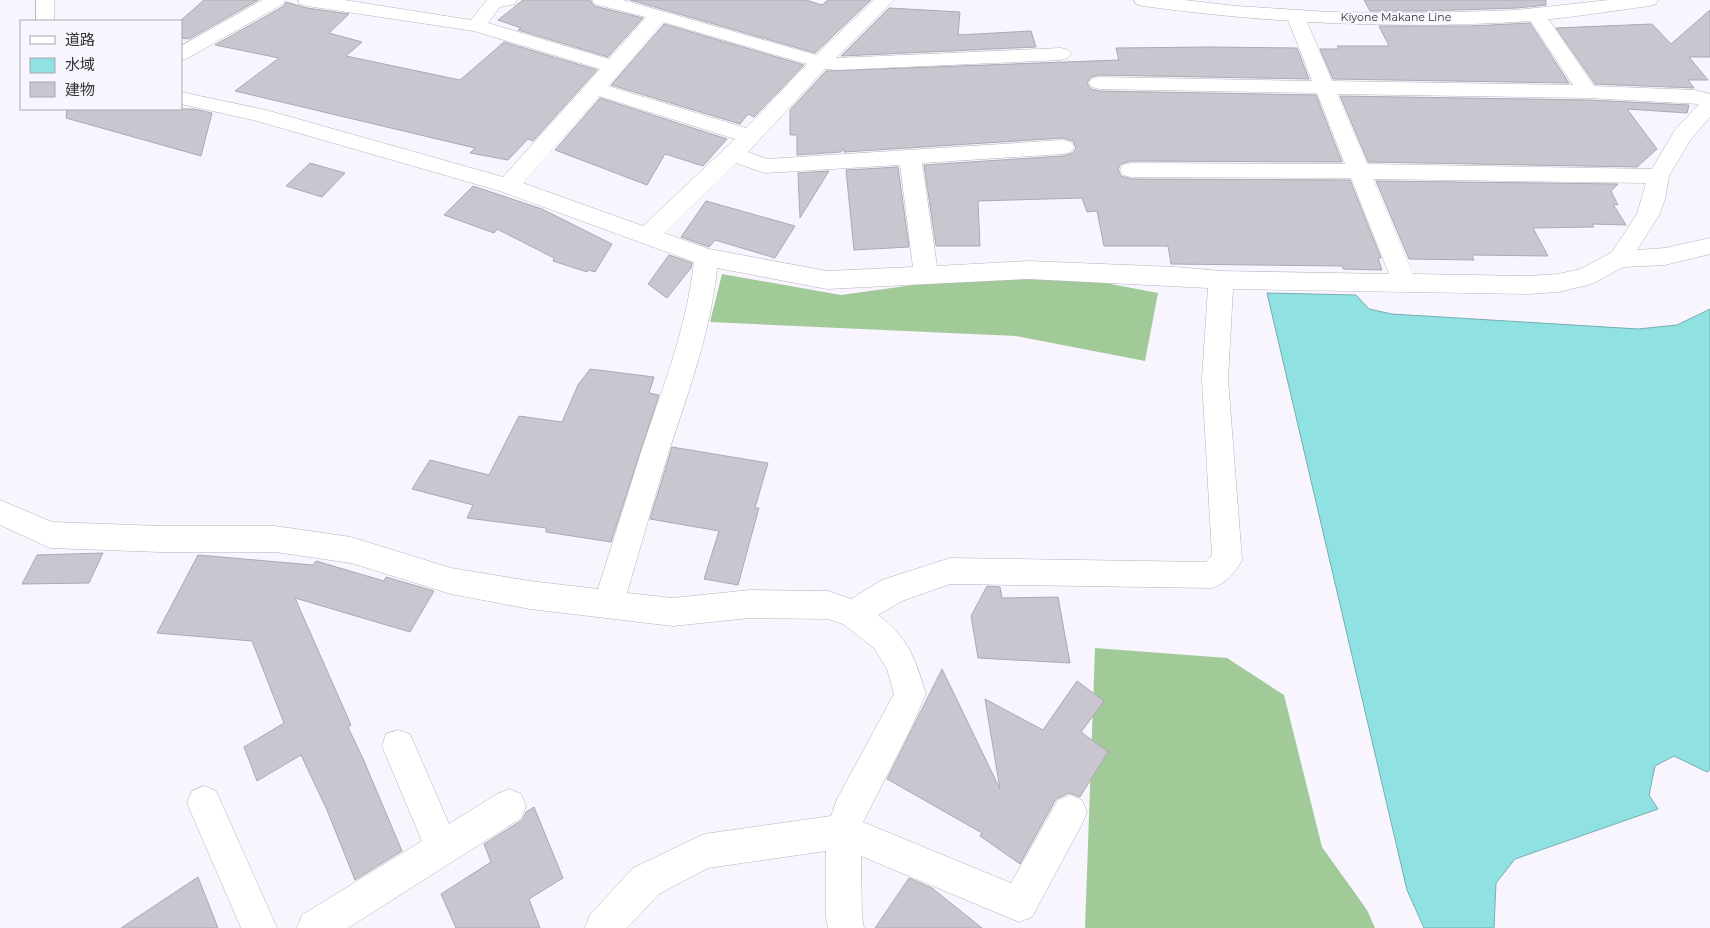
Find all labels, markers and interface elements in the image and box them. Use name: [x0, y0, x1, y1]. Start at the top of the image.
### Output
street label: Kiyone Makane Line: [1341, 10, 1452, 24]
legend: [20, 20, 182, 110]
text: 道路: [65, 30, 95, 49]
text: 水域: [65, 55, 95, 74]
text: 建物: [65, 80, 95, 99]

